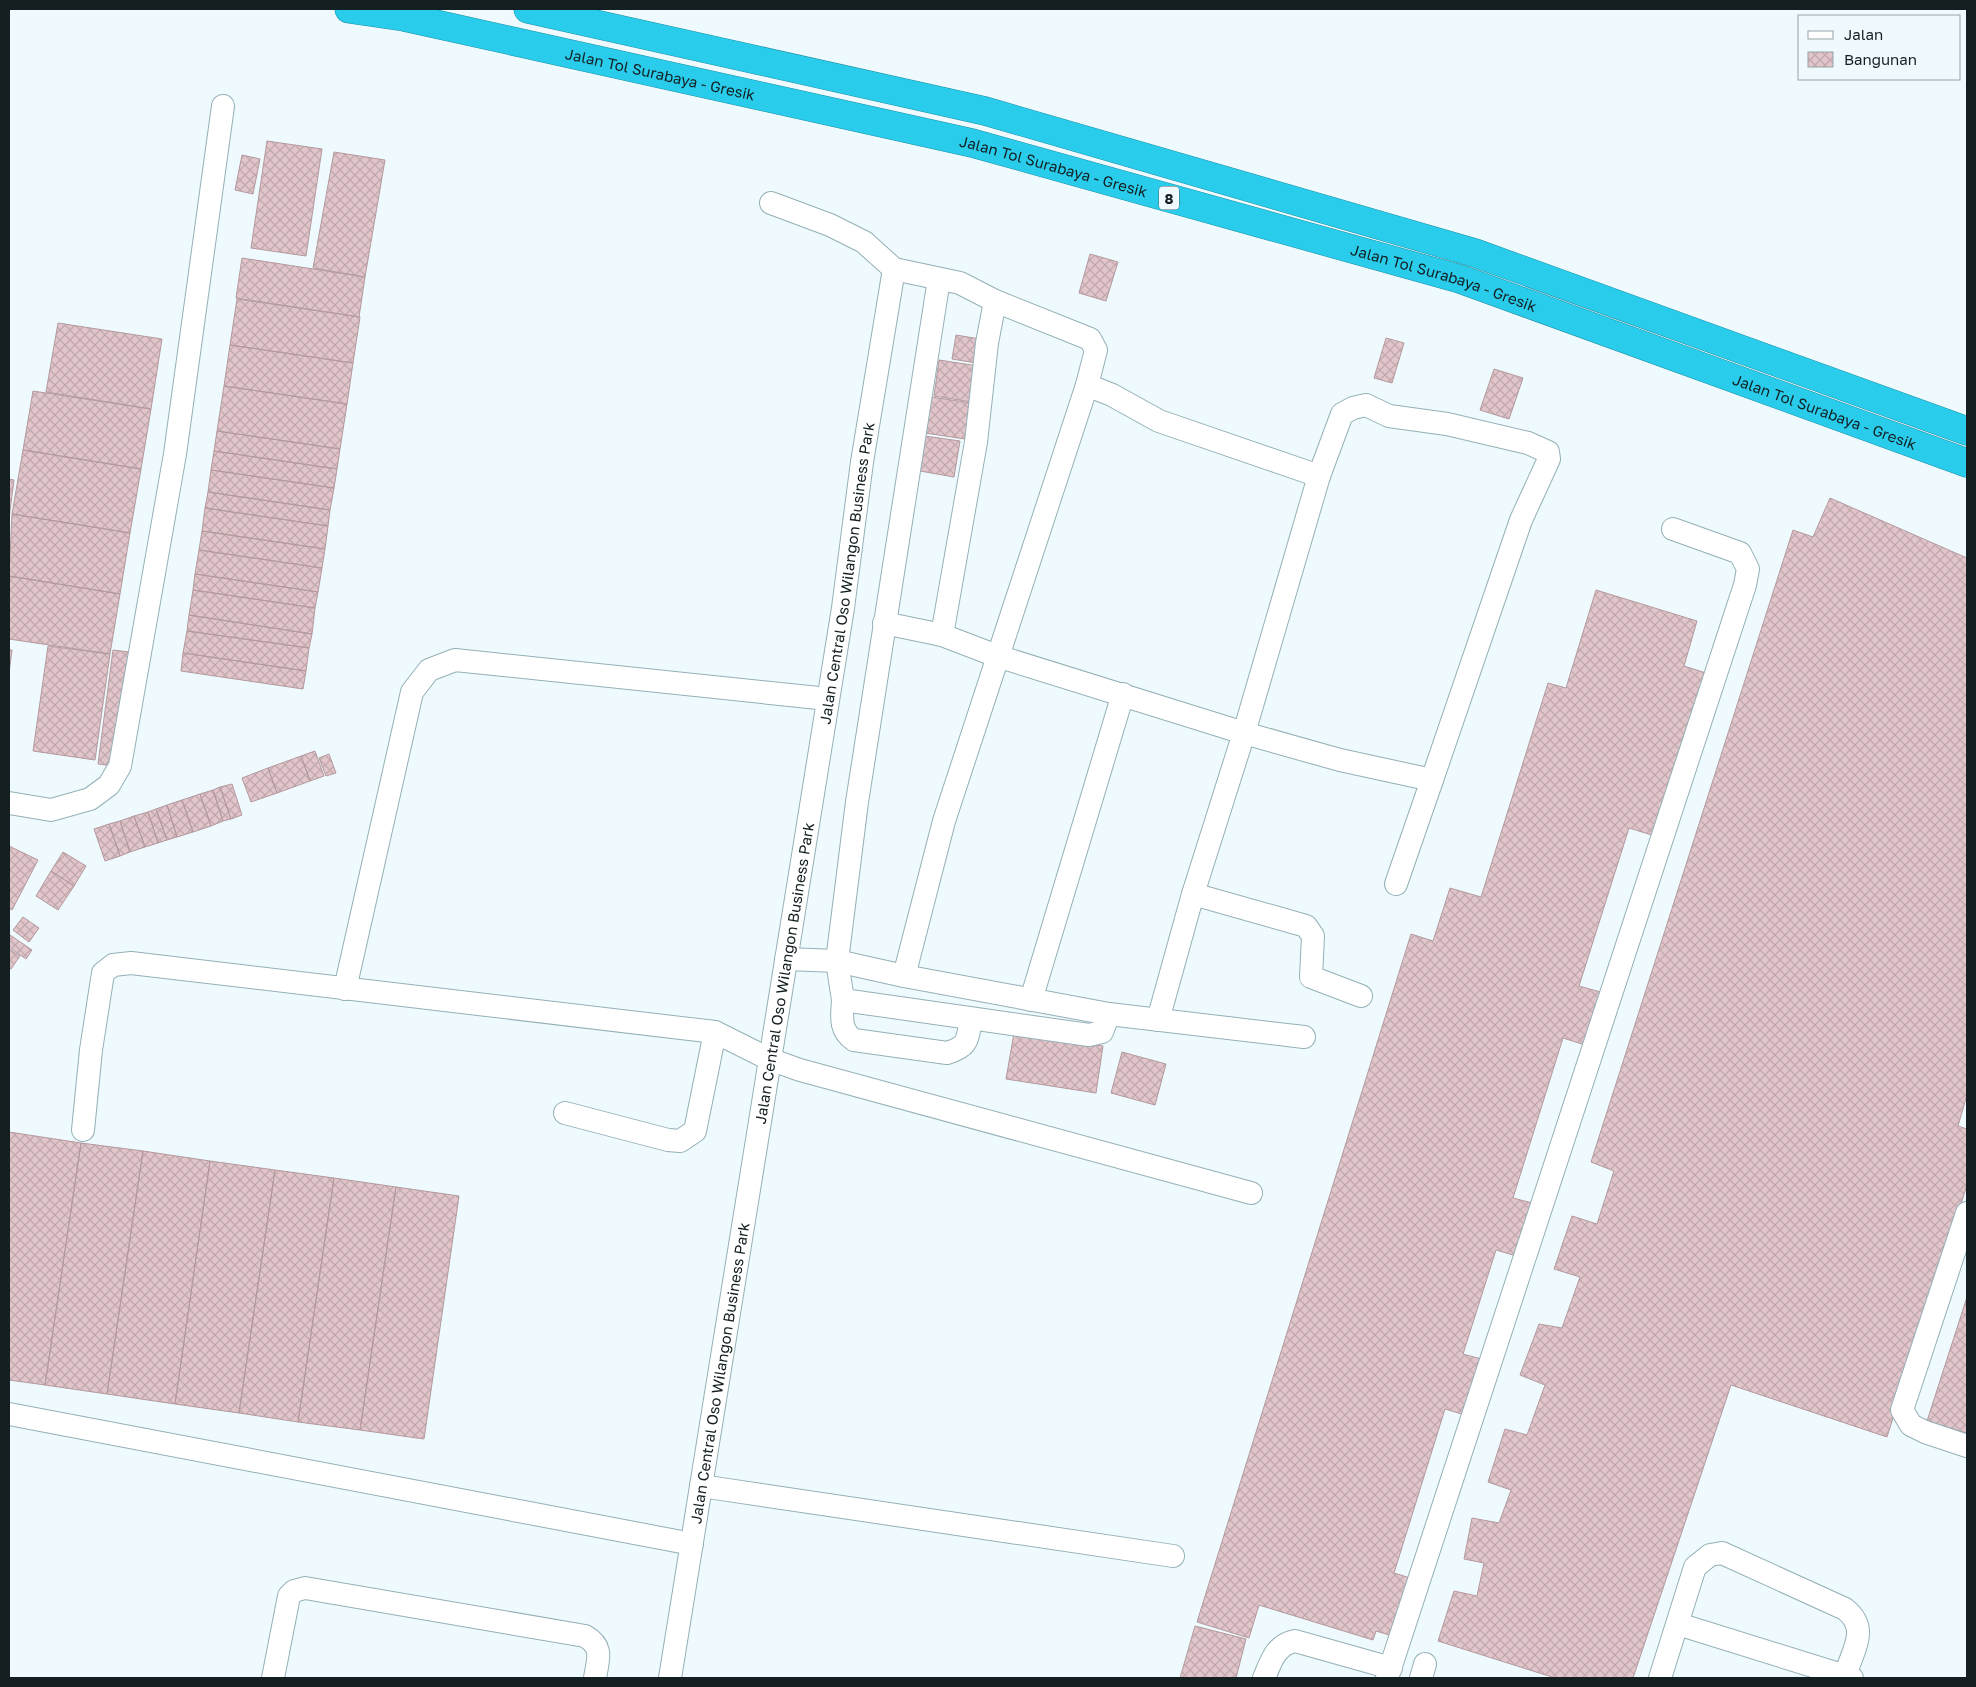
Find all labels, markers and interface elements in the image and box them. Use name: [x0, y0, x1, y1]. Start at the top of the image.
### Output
legend: [1798, 15, 1961, 80]
text: Jalan: [1844, 25, 1883, 43]
street label: Jalan Tol Surabaya - Gresik: [564, 44, 757, 104]
text: Bangunan: [1844, 50, 1917, 68]
street label: Jalan Tol Surabaya - Gresik: [958, 132, 1150, 201]
road number: 8: [1159, 187, 1179, 210]
street label: Jalan Tol Surabaya - Gresik: [1349, 240, 1540, 315]
street label: Jalan Tol Surabaya - Gresik: [1730, 370, 1920, 453]
street label: Jalan Central Oso Wilangon Business Park: [815, 420, 878, 725]
street label: Jalan Central Oso Wilangon Business Park: [751, 821, 817, 1125]
street label: Jalan Central Oso Wilangon Business Park: [686, 1220, 753, 1525]

